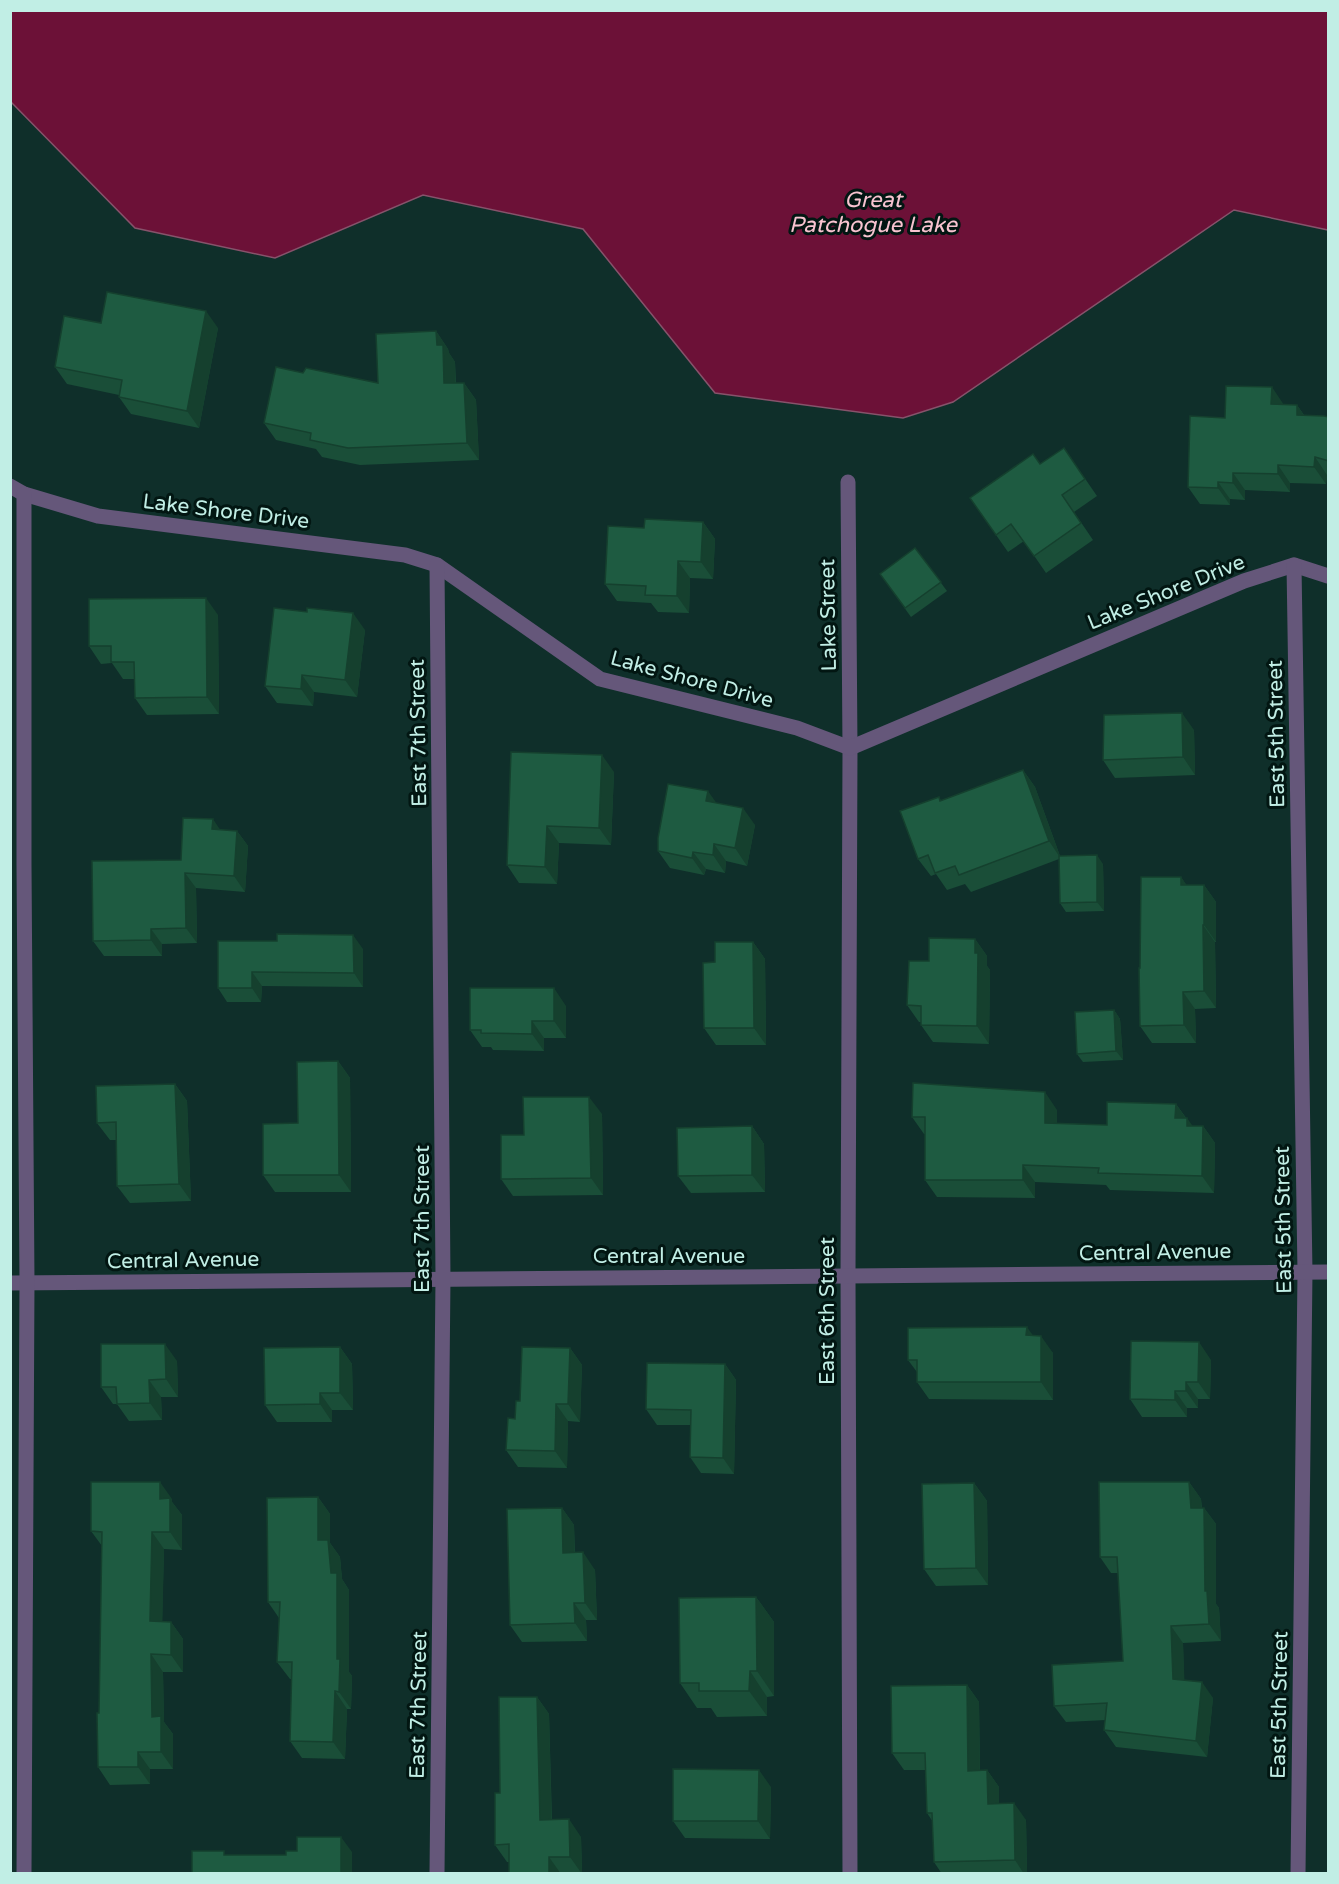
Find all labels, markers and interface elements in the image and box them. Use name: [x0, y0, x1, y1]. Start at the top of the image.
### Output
water label: Great Patchogue Lake: [789, 187, 958, 238]
street label: Lake Shore Drive: [141, 489, 311, 534]
street label: Lake Shore Drive: [1084, 549, 1249, 635]
street label: Lake Street: [815, 559, 842, 671]
street label: Lake Shore Drive: [608, 646, 776, 713]
street label: East 7th Street: [405, 659, 432, 807]
street label: East 5th Street: [1263, 660, 1290, 808]
street label: East 7th Street: [410, 1145, 435, 1293]
street label: East 5th Street: [1270, 1146, 1297, 1294]
street label: East 6th Street: [815, 1237, 840, 1385]
street label: Central Avenue: [1079, 1239, 1232, 1266]
street label: Central Avenue: [593, 1244, 745, 1269]
street label: Central Avenue: [107, 1247, 260, 1274]
street label: East 7th Street: [405, 1631, 432, 1779]
street label: East 5th Street: [1266, 1631, 1293, 1779]

